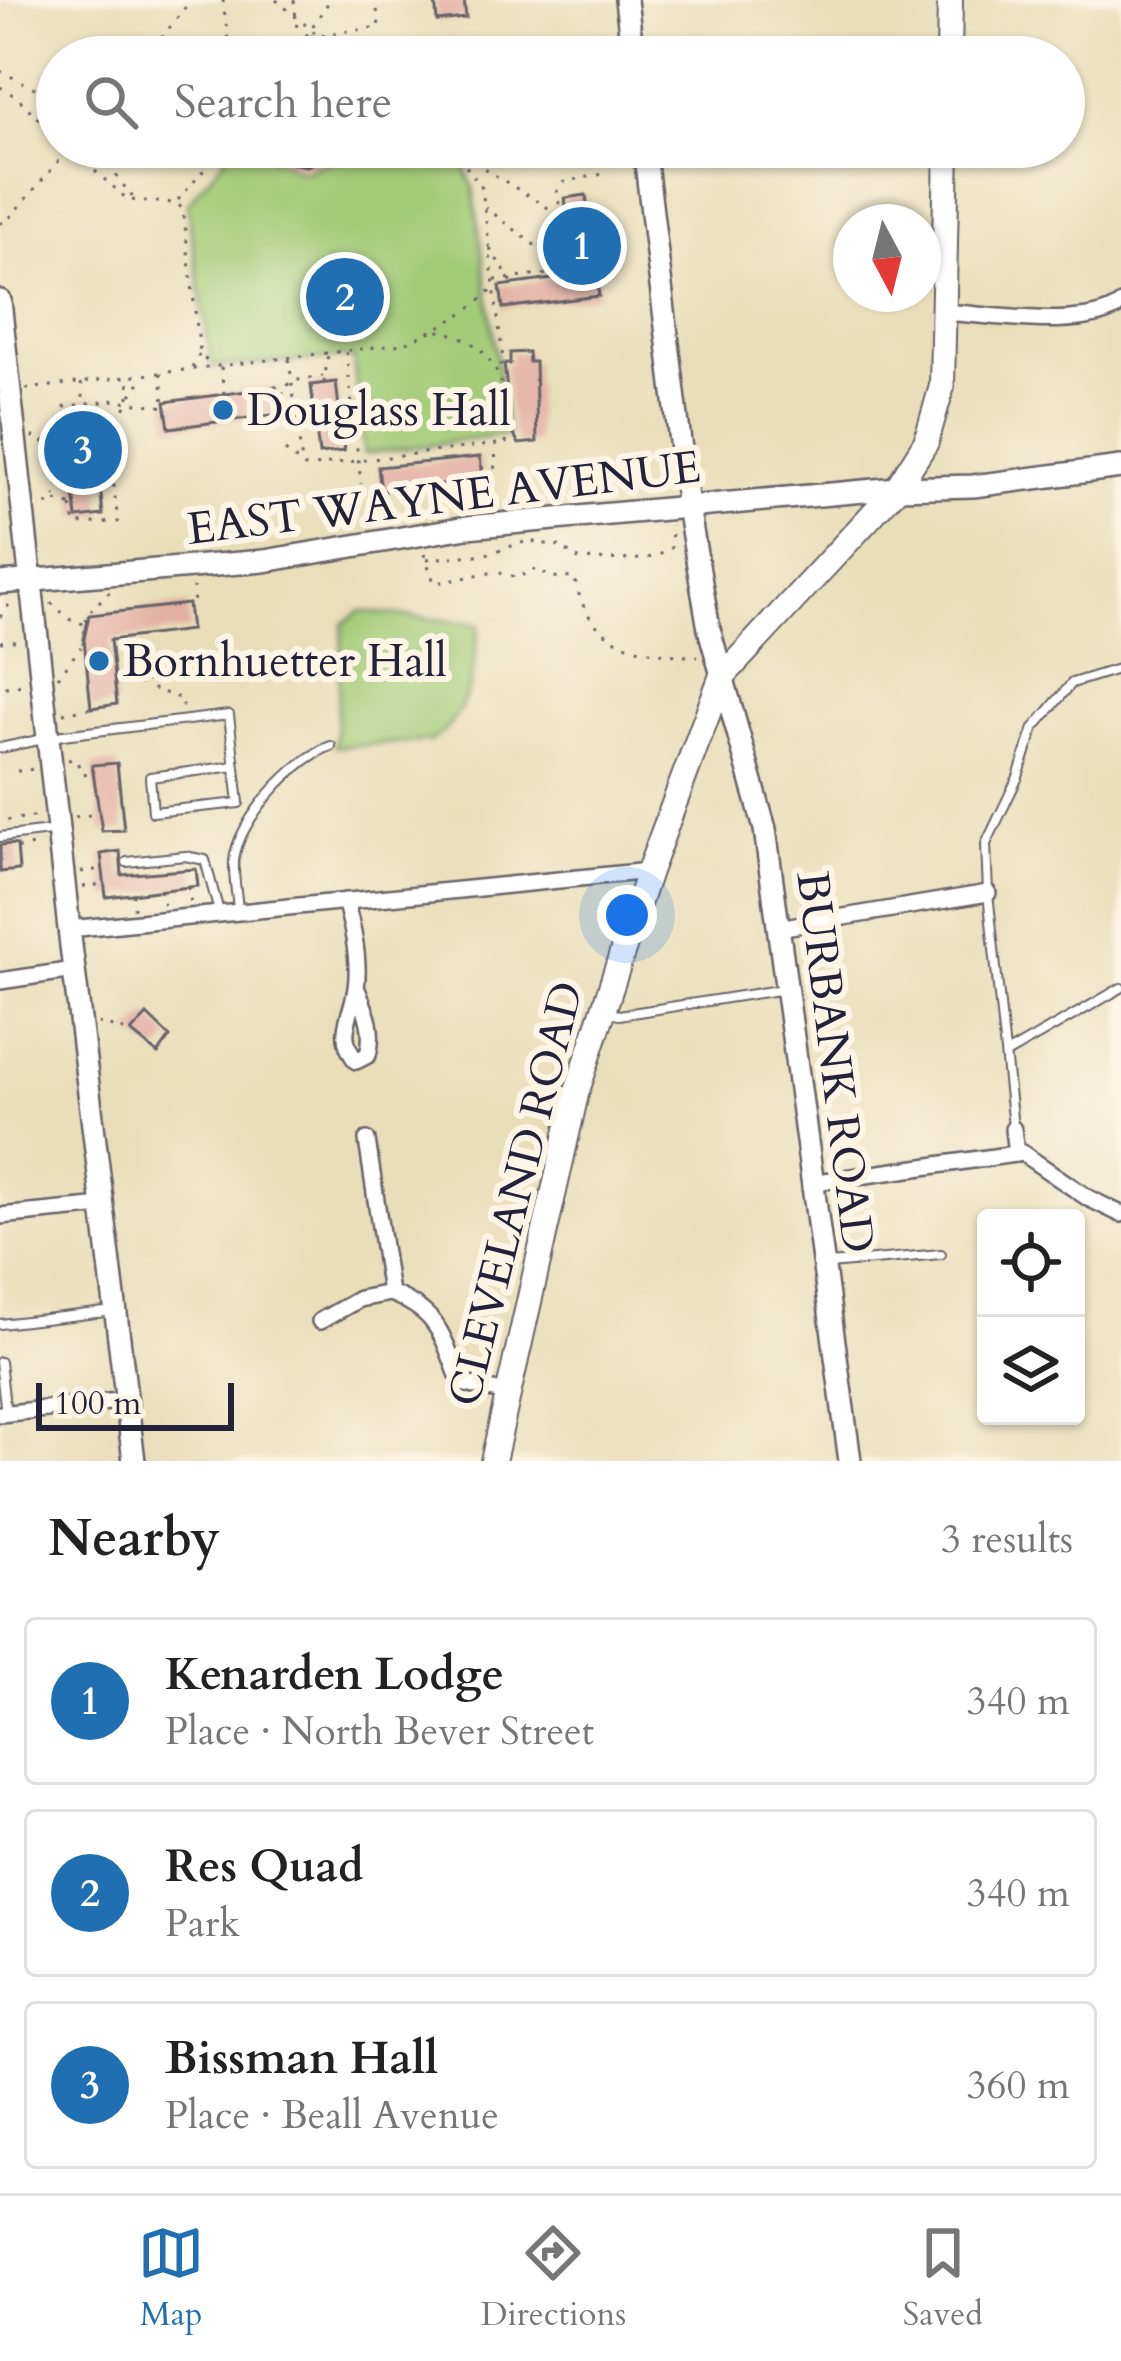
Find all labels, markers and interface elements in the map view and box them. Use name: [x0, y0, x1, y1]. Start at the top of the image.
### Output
search box: [36, 36, 1085, 168]
icon: search: [78, 69, 144, 135]
text: Search here: [174, 72, 392, 133]
pin: 1: [543, 201, 621, 291]
north arrow: [833, 204, 941, 312]
pin: 2: [306, 252, 384, 342]
place label: Douglass Hall: [247, 380, 511, 441]
marker: Douglass Hall: [210, 397, 236, 423]
pin: 3: [44, 405, 122, 495]
street label: EAST WAYNE AVENUE: [184, 436, 704, 560]
place label: Bornhuetter Hall: [123, 631, 447, 692]
marker: Bornhuetter Hall: [86, 648, 112, 674]
street label: BURBANK ROAD: [781, 868, 889, 1256]
your location: [597, 885, 657, 945]
street label: CLEVELAND ROAD: [434, 975, 598, 1413]
map controls: [977, 1209, 1085, 1425]
button: locate: [977, 1209, 1085, 1317]
button: layers: [977, 1317, 1085, 1425]
scale bar: [36, 1377, 234, 1430]
text: 100 m: [54, 1381, 141, 1426]
text: Nearby: [48, 1504, 220, 1574]
text: 3 results: [941, 1513, 1073, 1566]
text: Kenarden Lodge: [165, 1644, 504, 1705]
text: 1: [80, 1675, 100, 1728]
text: 340 m: [967, 1675, 1070, 1728]
text: Place · North Bever Street: [165, 1705, 594, 1758]
text: Res Quad: [165, 1836, 364, 1897]
text: 2: [80, 1867, 100, 1920]
text: 340 m: [967, 1867, 1070, 1920]
text: Park: [165, 1897, 240, 1950]
text: Bissman Hall: [165, 2028, 438, 2089]
text: 3: [80, 2059, 100, 2112]
text: 360 m: [967, 2059, 1070, 2112]
text: Place · Beall Avenue: [165, 2089, 499, 2142]
tab: Map: [138, 2220, 204, 2337]
tab: Directions: [481, 2220, 626, 2337]
tab: Saved: [903, 2220, 983, 2337]

